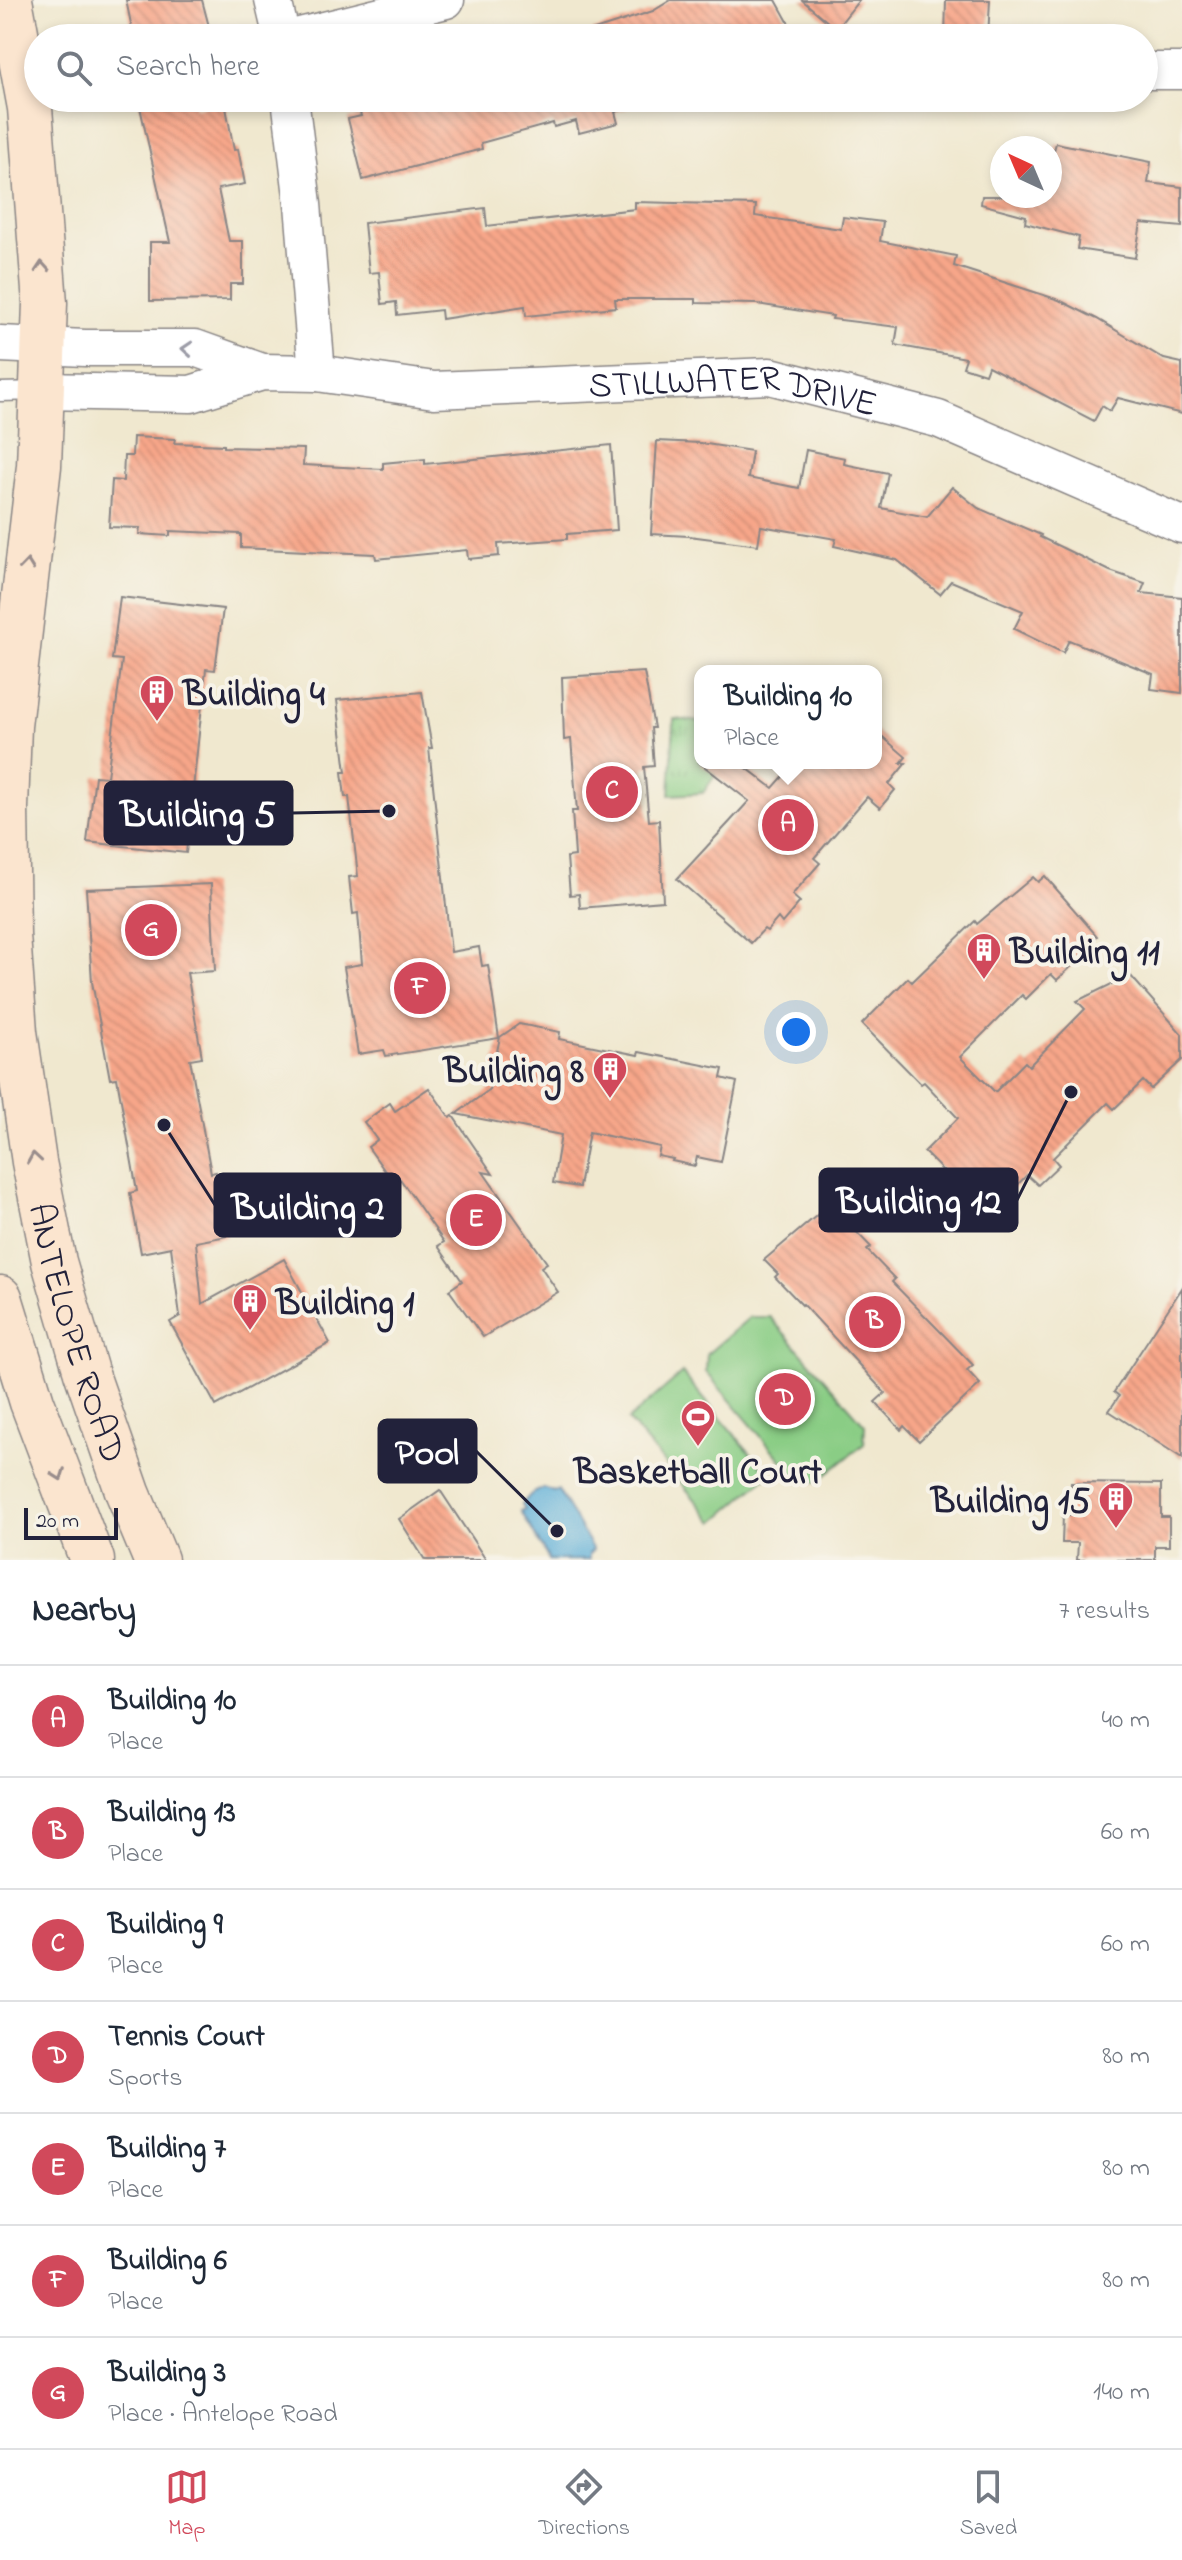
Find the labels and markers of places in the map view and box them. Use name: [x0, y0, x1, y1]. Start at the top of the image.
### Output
place label: Building 4: [181, 670, 325, 724]
building icon: Building 4: [138, 673, 176, 723]
pin: C: [586, 762, 638, 822]
callout: Building 5: [105, 782, 292, 844]
pin: A: [762, 795, 814, 855]
pin: G: [125, 900, 177, 960]
place label: Building 11: [1008, 928, 1160, 982]
building icon: Building 11: [965, 931, 1003, 981]
pin: F: [394, 958, 446, 1018]
place label: Building 8: [442, 1047, 584, 1101]
building icon: Building 8: [591, 1050, 629, 1100]
callout: Building 12: [820, 1169, 1017, 1231]
callout: Building 2: [215, 1174, 400, 1236]
pin: E: [450, 1190, 502, 1250]
place label: Building 1: [274, 1279, 415, 1333]
building icon: Building 1: [231, 1282, 269, 1332]
pin: B: [849, 1292, 901, 1352]
pin: D: [759, 1369, 811, 1429]
sports icon: Basketball Court: [679, 1398, 717, 1448]
callout: Pool: [379, 1420, 476, 1482]
place label: Basketball Court: [572, 1448, 823, 1501]
place label: Building 15: [929, 1477, 1090, 1531]
building icon: Building 15: [1097, 1480, 1135, 1530]

